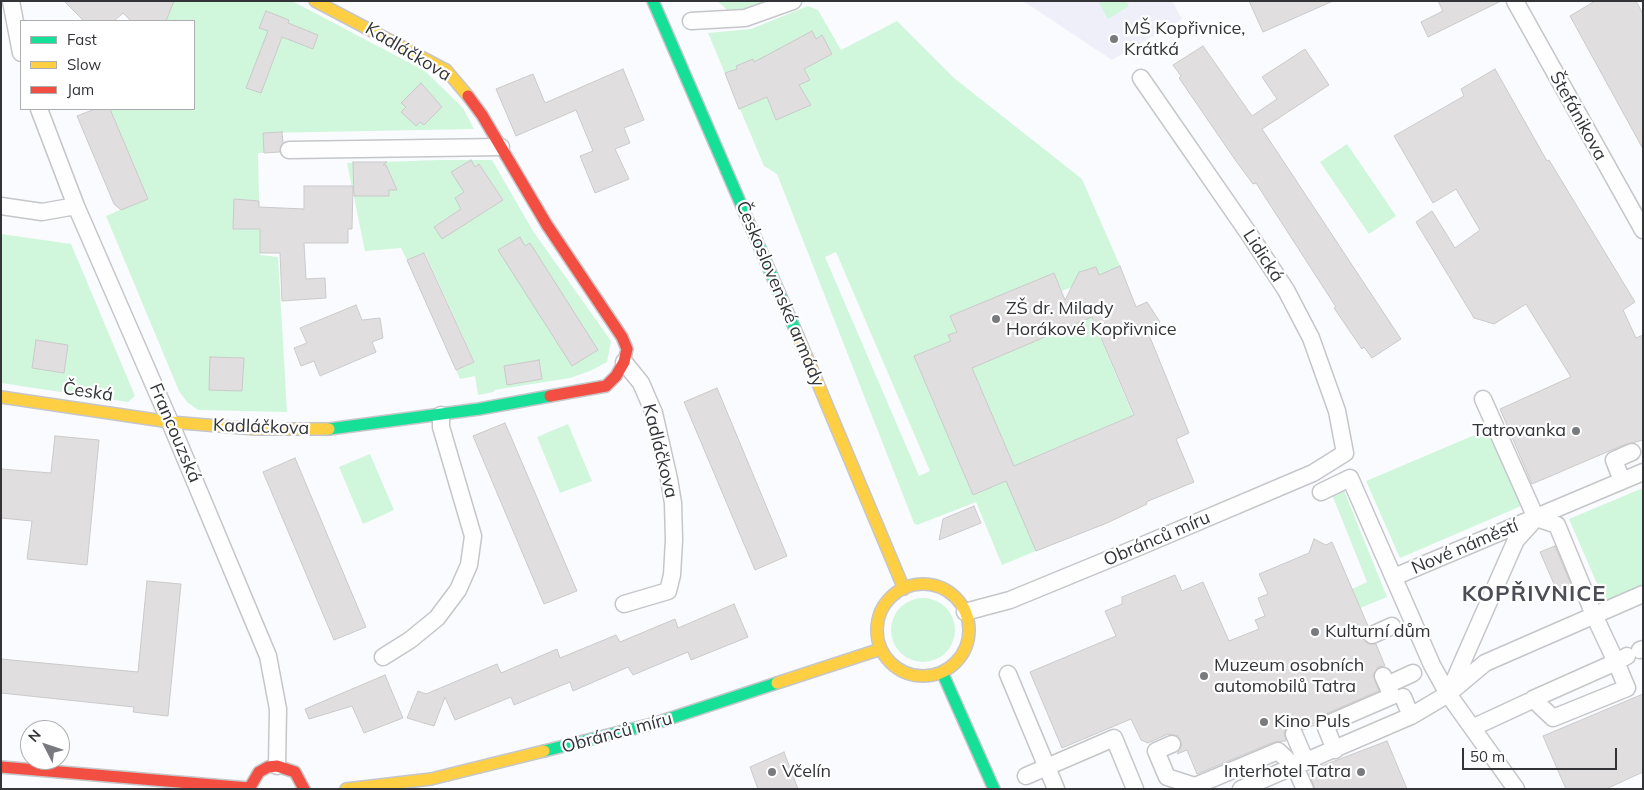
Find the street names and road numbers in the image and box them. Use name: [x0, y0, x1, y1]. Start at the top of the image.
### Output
street label: Kadláčkova: [361, 18, 455, 86]
street label: Štefánikova: [1545, 68, 1611, 164]
street label: Československé armády: [731, 198, 829, 390]
street label: Lidická: [1238, 226, 1288, 286]
street label: Česká: [62, 378, 114, 406]
street label: Francouzská: [144, 380, 206, 486]
street label: Kadláčkova: [638, 402, 682, 500]
street label: Kadláčkova: [212, 415, 310, 439]
street label: Obránců míru: [1101, 507, 1213, 571]
street label: Nové náměstí: [1408, 515, 1522, 579]
street label: Obránců míru: [559, 708, 675, 758]

